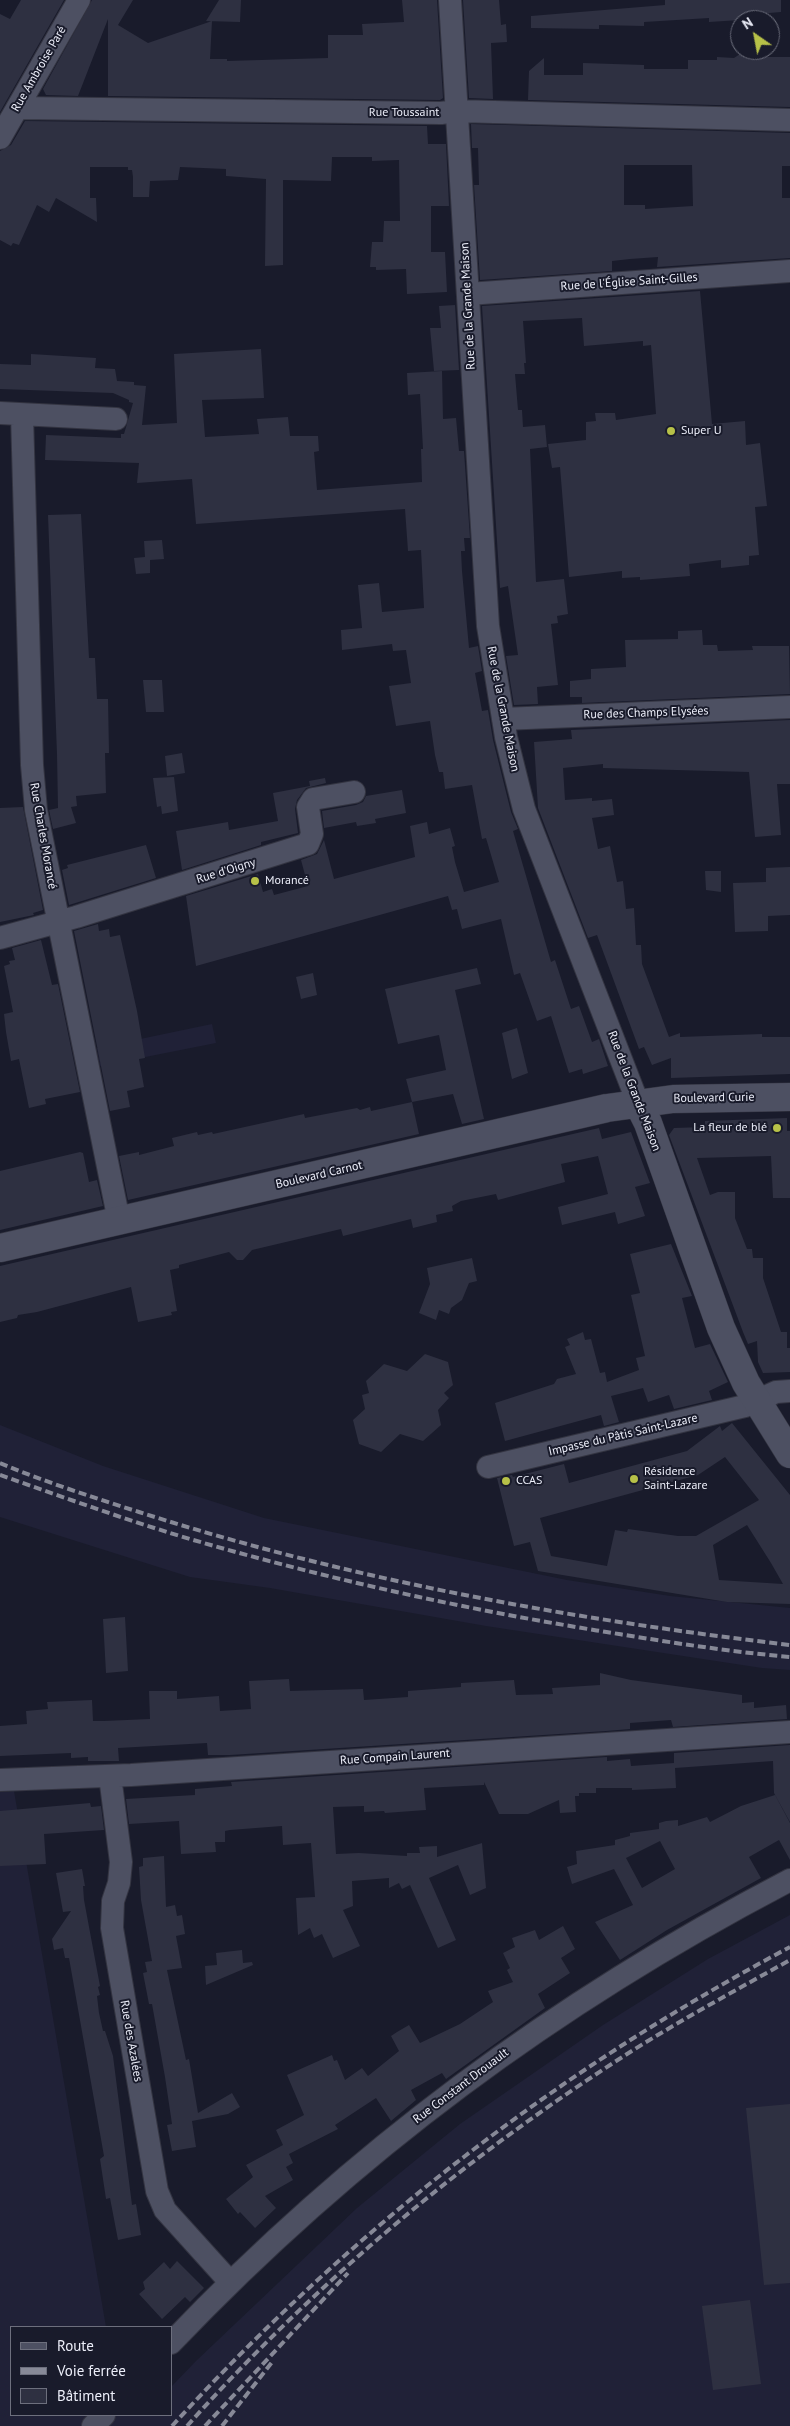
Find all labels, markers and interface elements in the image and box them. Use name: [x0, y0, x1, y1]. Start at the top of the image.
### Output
north arrow: [730, 10, 780, 60]
text: N: [739, 13, 756, 33]
street label: Rue Ambroise Paré: [9, 24, 69, 114]
street label: Rue Toussaint: [369, 106, 439, 120]
street label: Rue de la Grande Maison: [457, 242, 479, 370]
street label: Rue de l'Église Saint-Gilles: [560, 270, 698, 294]
place label: Super U: [681, 424, 722, 438]
marker: Super U: [665, 425, 677, 437]
street label: Rue de la Grande Maison: [484, 645, 522, 773]
street label: Rue des Champs Elysées: [583, 704, 709, 722]
street label: Rue Charles Morancé: [27, 782, 59, 890]
street label: Rue d'Oigny: [195, 855, 257, 887]
place label: Morancé: [265, 874, 309, 888]
marker: Morancé: [249, 875, 261, 887]
street label: Rue de la Grande Maison: [604, 1029, 664, 1153]
street label: Boulevard Curie: [673, 1090, 755, 1106]
place label: La fleur de blé: [693, 1121, 767, 1135]
marker: La fleur de blé: [771, 1122, 783, 1134]
street label: Boulevard Carnot: [274, 1158, 364, 1192]
street label: Impasse du Pâtis Saint-Lazare: [547, 1411, 699, 1459]
place label: Résidence Saint-Lazare: [644, 1465, 708, 1493]
marker: Résidence Saint-Lazare: [628, 1473, 640, 1485]
place label: CCAS: [516, 1474, 542, 1488]
marker: CCAS: [500, 1475, 512, 1487]
street label: Rue Compain Laurent: [340, 1746, 450, 1768]
street label: Rue des Azalées: [117, 1999, 145, 2083]
street label: Rue Constant Drouault: [410, 2045, 512, 2127]
legend: [10, 2326, 172, 2416]
text: Route: [57, 2336, 94, 2355]
text: Voie ferrée: [57, 2361, 126, 2380]
text: Bâtiment: [57, 2386, 115, 2405]

